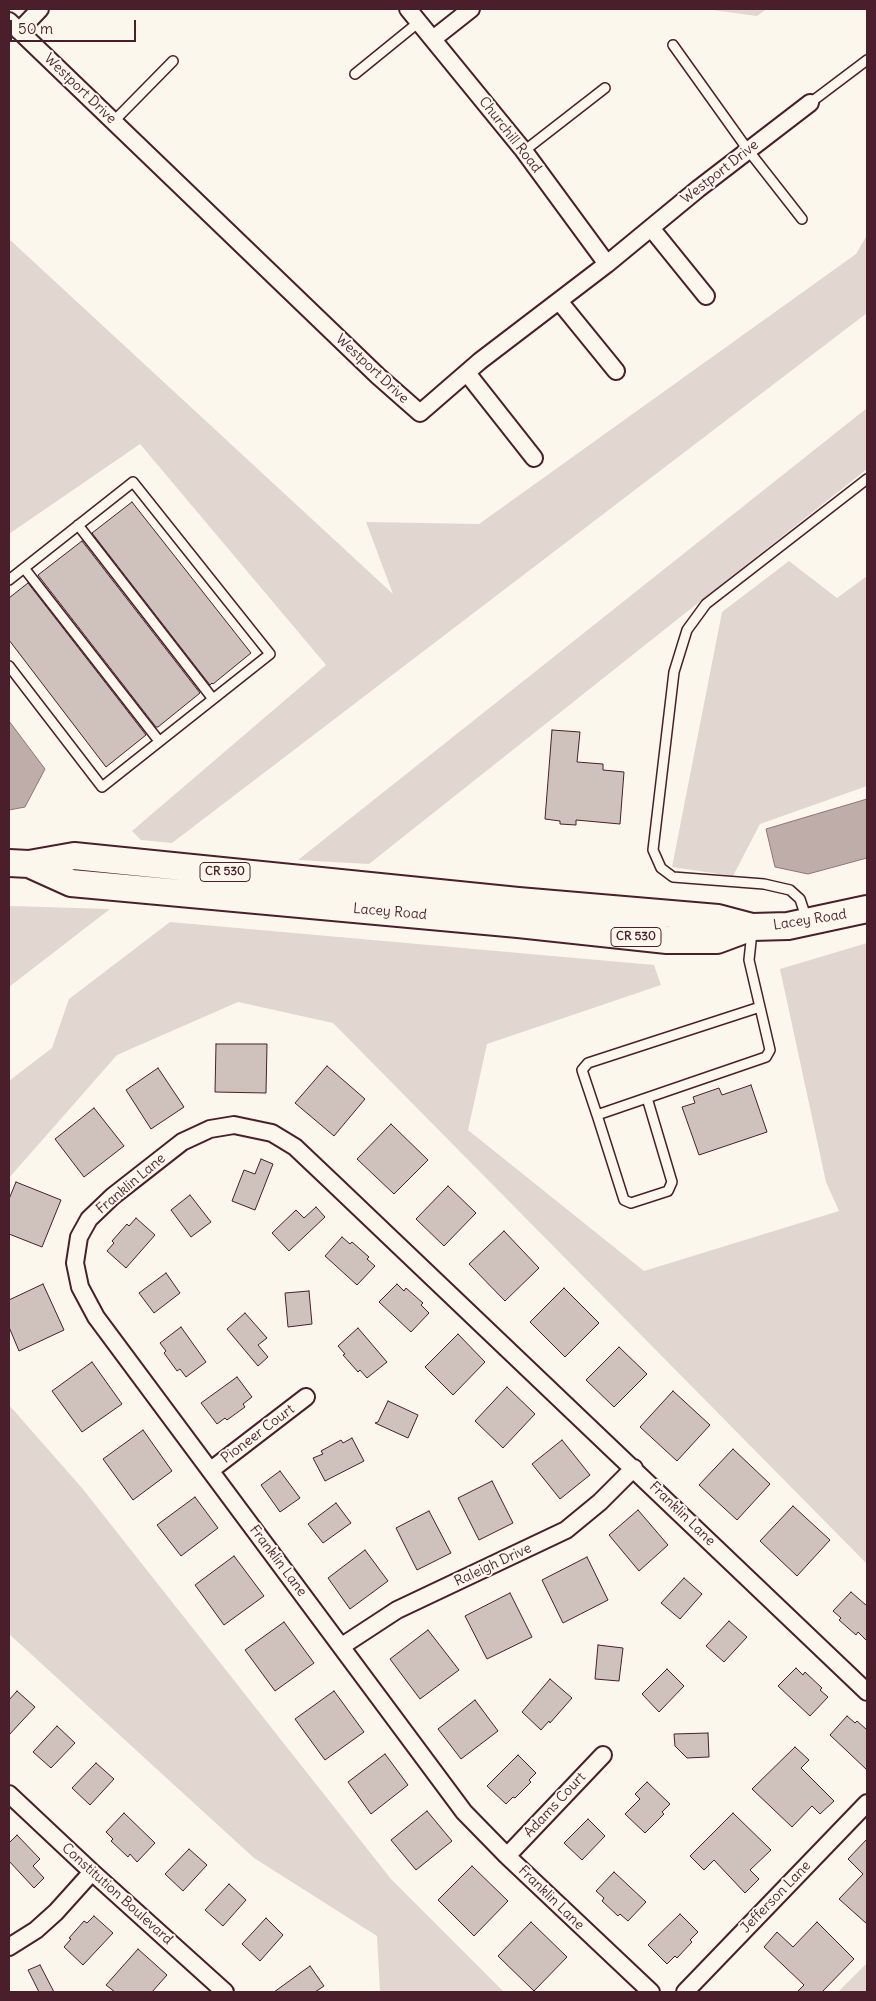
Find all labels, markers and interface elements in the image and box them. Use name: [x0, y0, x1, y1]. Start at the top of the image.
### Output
scale bar: [12, 10, 139, 42]
text: 50 m: [18, 19, 53, 38]
street label: Westport Drive: [41, 50, 119, 128]
street label: Churchill Road: [475, 94, 545, 176]
street label: Westport Drive: [678, 137, 762, 207]
street label: Westport Drive: [332, 331, 412, 407]
road number: CR 530: [200, 862, 250, 882]
street label: Lacey Road: [352, 900, 428, 924]
street label: Lacey Road: [772, 906, 848, 934]
road number: CR 530: [611, 928, 661, 946]
street label: Franklin Lane: [93, 1150, 169, 1218]
street label: Pioneer Court: [218, 1401, 298, 1467]
street label: Franklin Lane: [646, 1478, 718, 1550]
street label: Franklin Lane: [246, 1522, 310, 1600]
street label: Raleigh Drive: [452, 1540, 534, 1590]
street label: Adams Court: [521, 1769, 589, 1841]
street label: Constitution Boulevard: [58, 1840, 176, 1948]
street label: Jefferson Lane: [737, 1858, 815, 1936]
street label: Franklin Lane: [515, 1862, 587, 1934]

